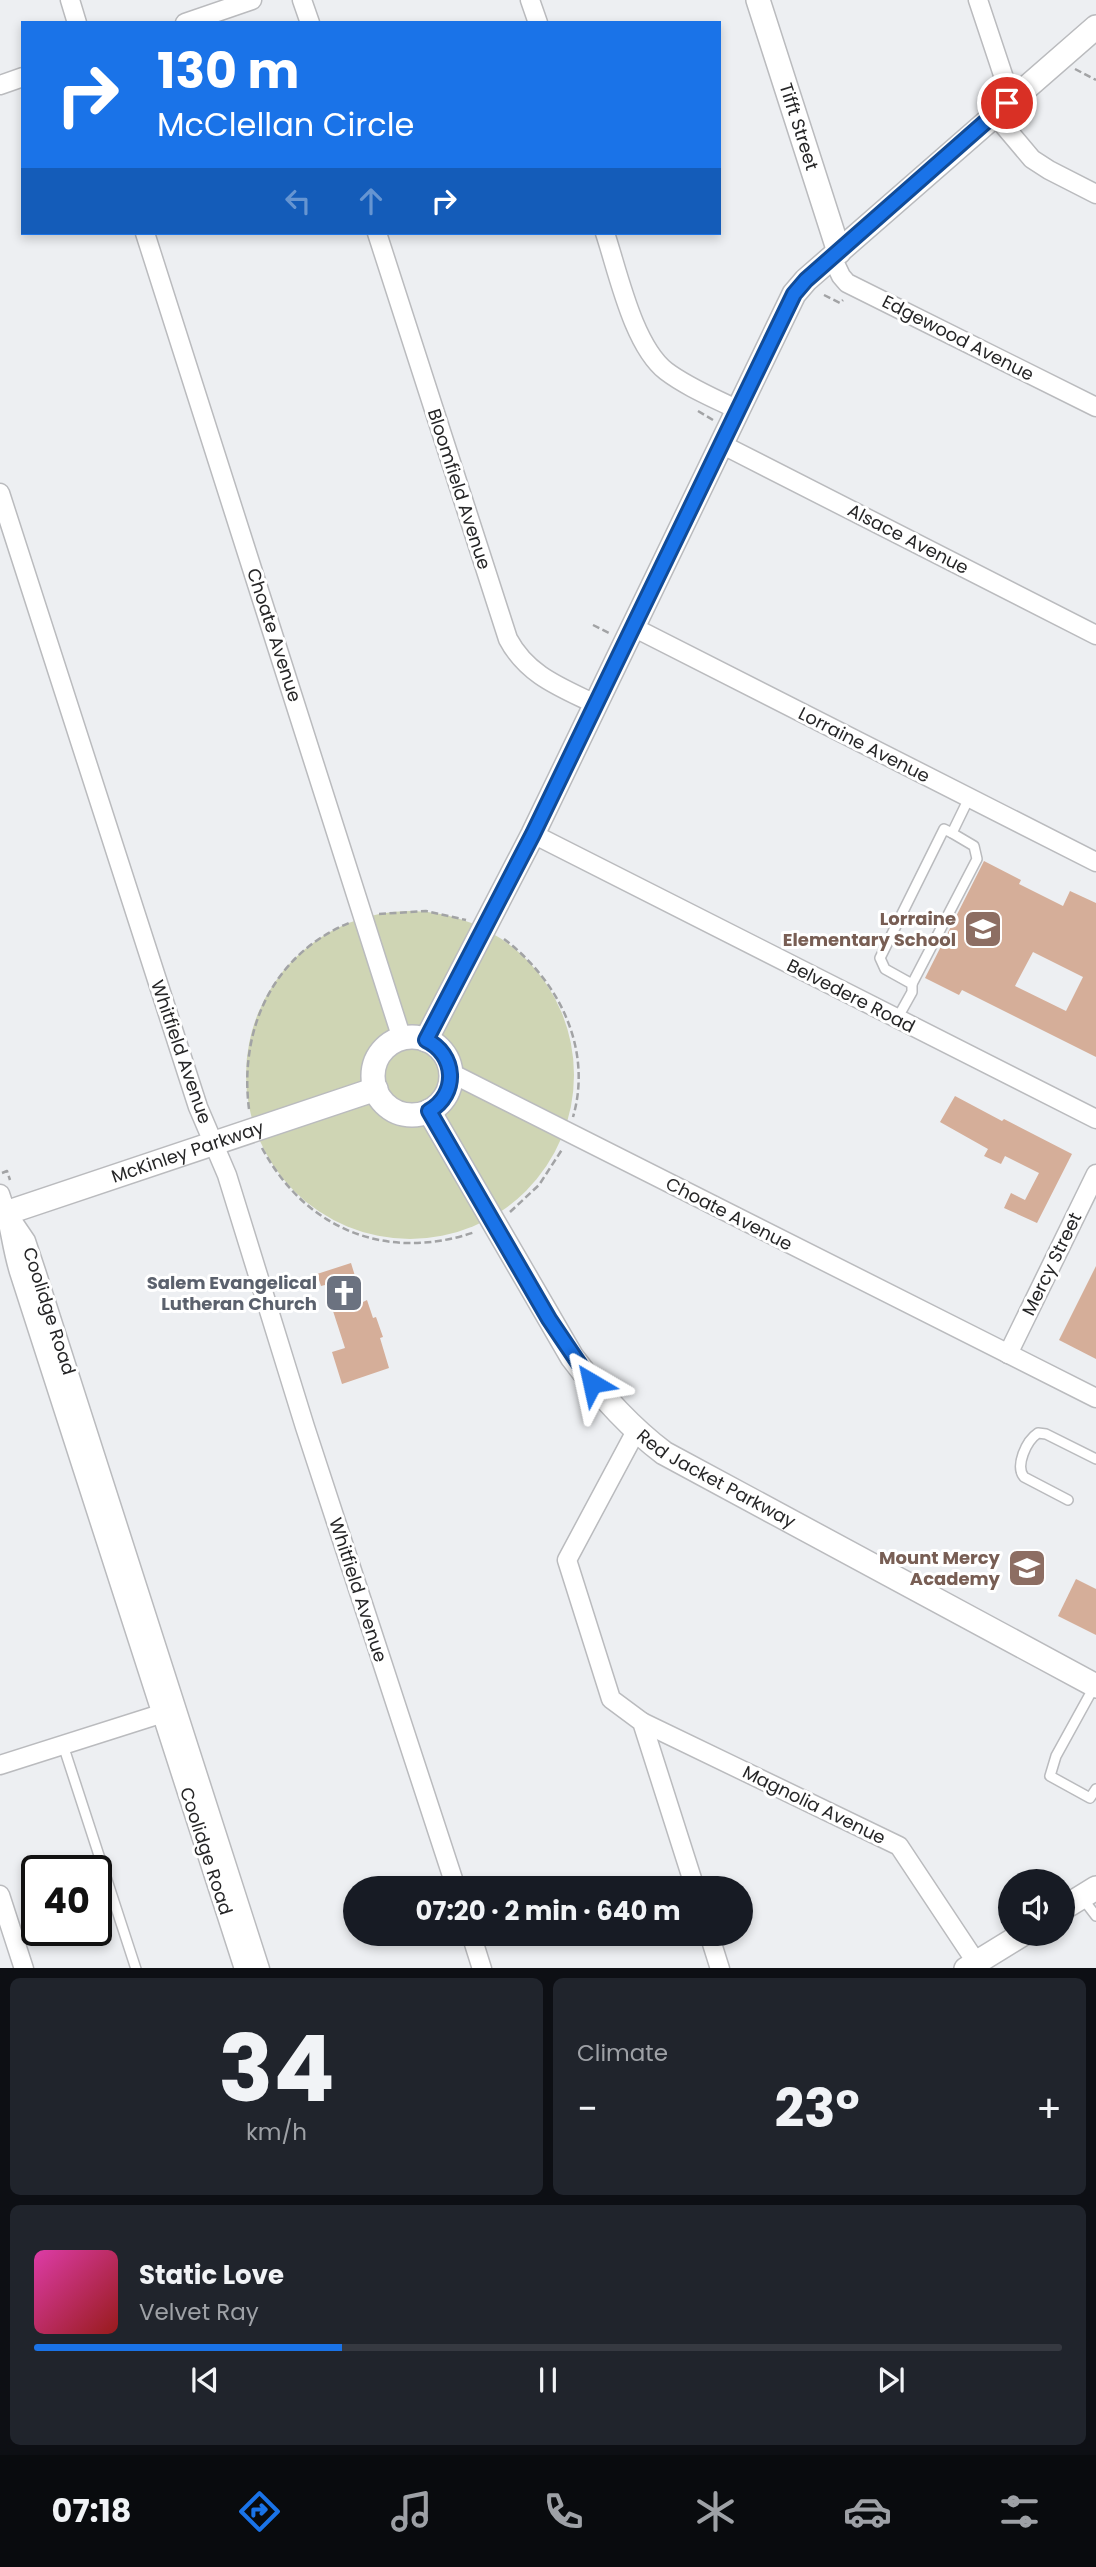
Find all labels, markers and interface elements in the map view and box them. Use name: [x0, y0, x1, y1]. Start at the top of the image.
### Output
text: 130 m: [157, 37, 299, 105]
icon: right: [42, 49, 133, 140]
pin: [977, 73, 1037, 133]
street label: Tifft Street: [773, 80, 825, 173]
icon: arrive: [988, 84, 1026, 122]
text: McClellan Circle: [157, 102, 414, 147]
icon: left: [279, 182, 317, 220]
icon: ahead: [352, 182, 390, 220]
icon: right: [425, 182, 463, 220]
street label: Edgewood Avenue: [878, 288, 1038, 387]
street label: Bloomfield Avenue: [422, 405, 497, 572]
street label: Alsace Avenue: [843, 497, 973, 580]
street label: Choate Avenue: [241, 565, 308, 705]
street label: Lorraine Avenue: [794, 701, 934, 788]
place label: Lorraine Elementary School: [783, 906, 956, 952]
school or university icon: Lorraine Elementary School: [962, 908, 1004, 950]
street label: Belvedere Road: [783, 952, 920, 1039]
street label: Whitfield Avenue: [145, 977, 218, 1127]
street label: McKinley Parkway: [108, 1114, 267, 1189]
street label: Choate Avenue: [662, 1171, 797, 1256]
street label: Mercy Street: [1016, 1208, 1087, 1320]
street label: Coolidge Road: [17, 1244, 82, 1378]
place label: Salem Evangelical Lutheran Church: [147, 1270, 317, 1316]
church icon: Salem Evangelical Lutheran Church: [323, 1272, 365, 1314]
position arrow: [555, 1346, 629, 1420]
street label: Red Jacket Parkway: [632, 1423, 800, 1534]
street label: Whitfield Avenue: [323, 1514, 394, 1665]
place label: Mount Mercy Academy: [879, 1545, 1001, 1591]
school or university icon: Mount Mercy Academy: [1006, 1547, 1048, 1589]
street label: Magnolia Avenue: [739, 1759, 890, 1850]
street label: Coolidge Road: [174, 1784, 239, 1918]
speed limit sign: 40: [21, 1855, 112, 1946]
map controls: [998, 1869, 1075, 1946]
button: sound: [998, 1869, 1075, 1946]
text: 07:20 · 2 min · 640 m: [416, 1893, 680, 1929]
text: 34: [218, 2005, 335, 2133]
text: Climate: [577, 2037, 668, 2069]
text: 23°: [774, 2072, 860, 2145]
text: −: [577, 2082, 598, 2135]
text: +: [1036, 2082, 1062, 2135]
text: km/h: [246, 2116, 307, 2148]
text: Static Love: [139, 2257, 284, 2293]
text: Velvet Ray: [139, 2296, 259, 2328]
icon: previous: [186, 2361, 224, 2399]
icon: pause: [529, 2361, 567, 2399]
icon: next: [872, 2361, 910, 2399]
icon: directions: [235, 2487, 284, 2536]
icon: music: [387, 2487, 436, 2536]
icon: phone: [539, 2487, 588, 2536]
icon: climate: [691, 2487, 740, 2536]
icon: car: [843, 2487, 892, 2536]
icon: filters: [995, 2487, 1044, 2536]
text: 07:18: [52, 2488, 131, 2533]

